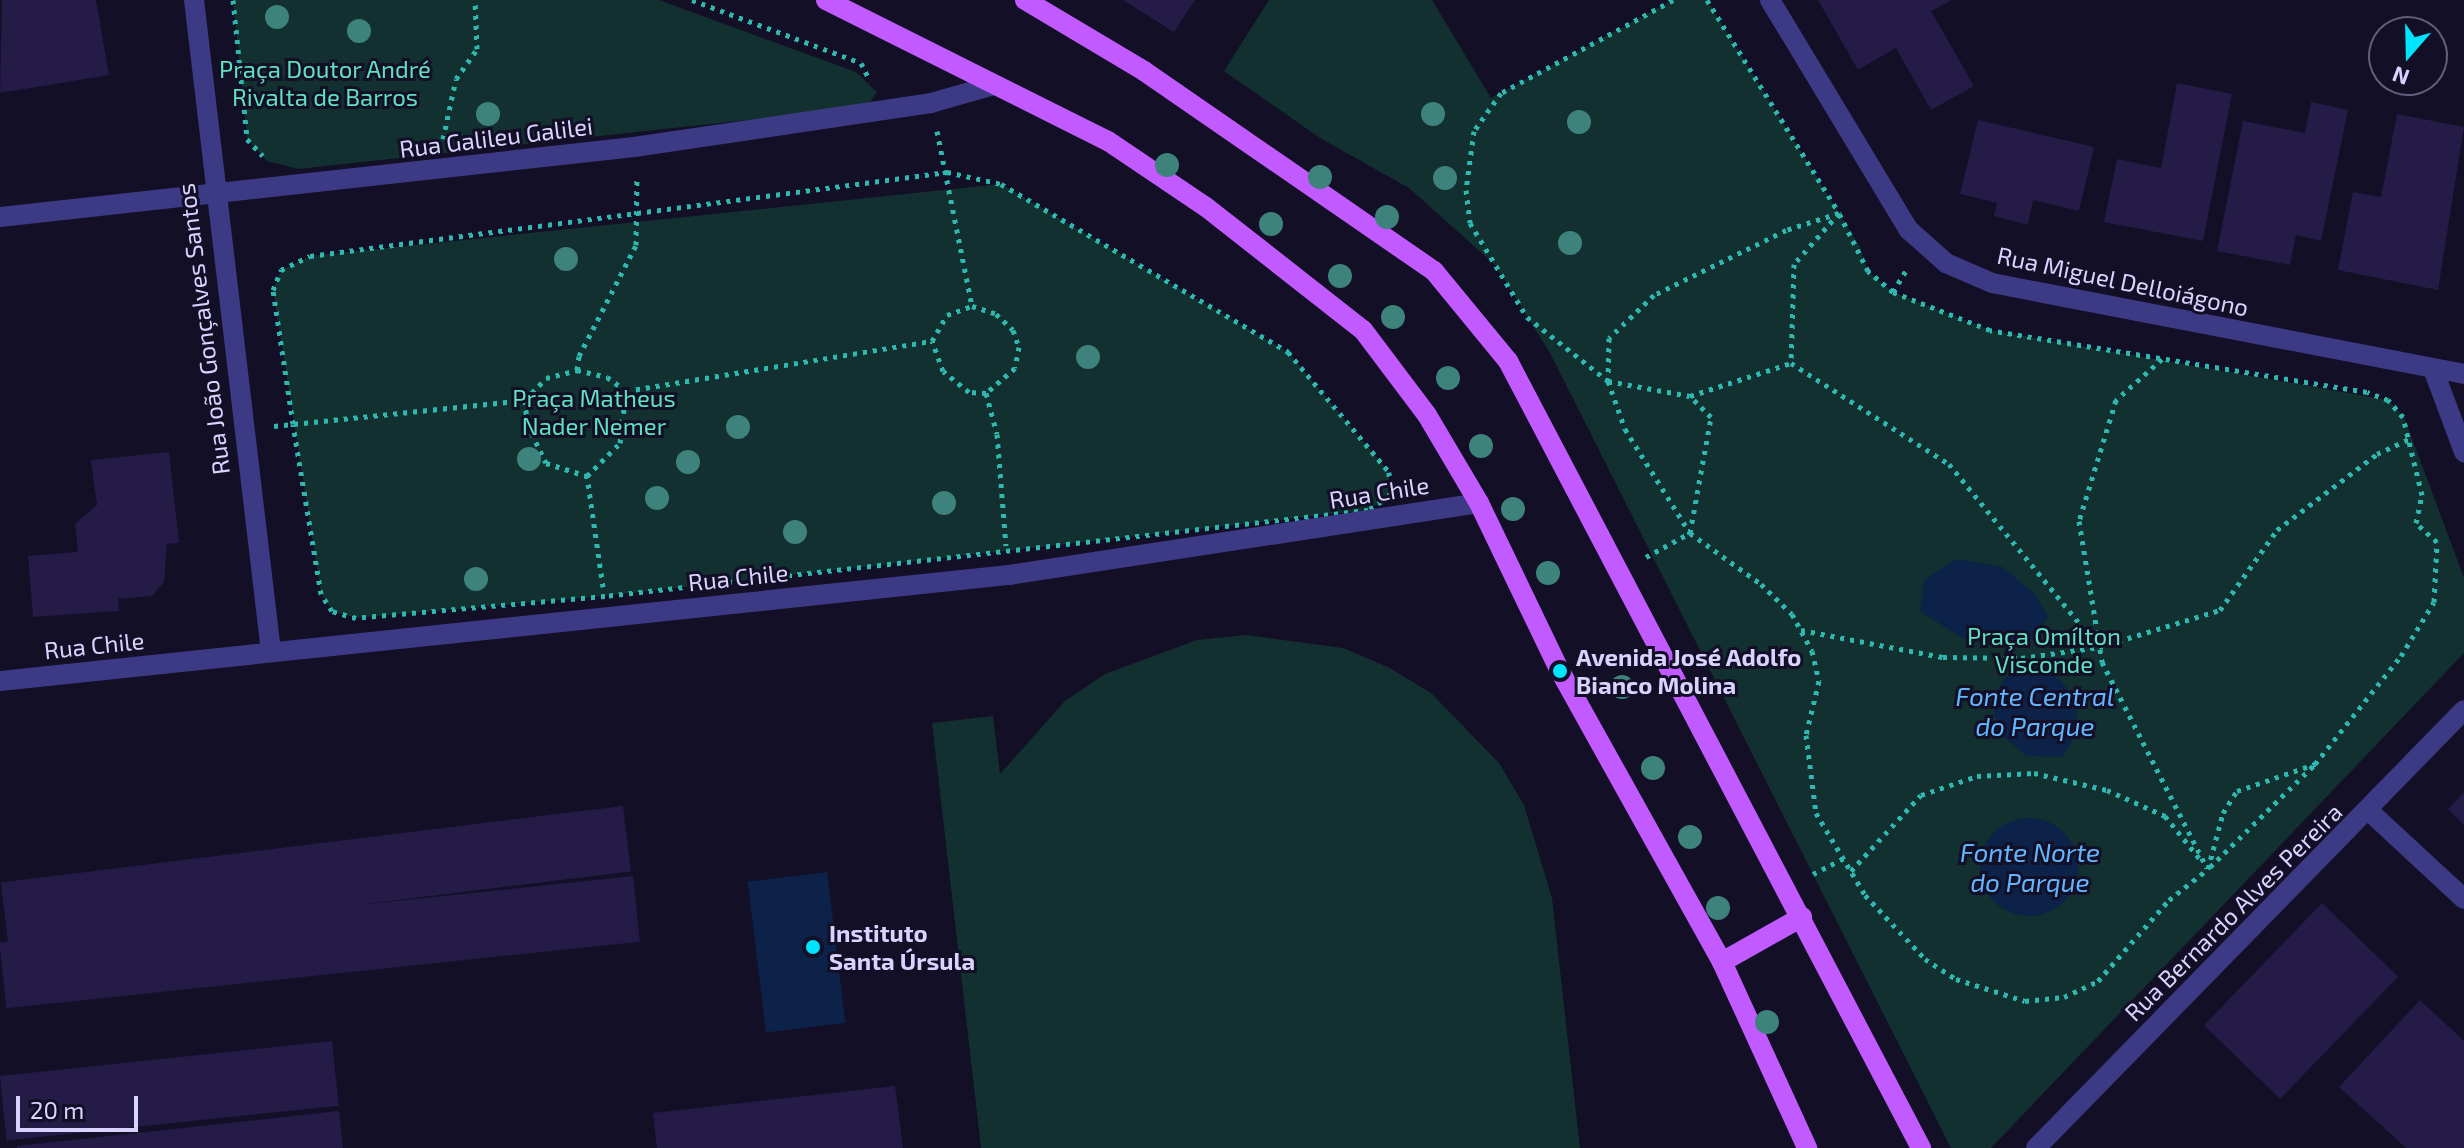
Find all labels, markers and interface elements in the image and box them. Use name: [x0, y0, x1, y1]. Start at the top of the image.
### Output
north arrow: [2368, 16, 2448, 96]
park label: Praça Doutor André Rivalta de Barros: [218, 55, 432, 111]
text: N: [2389, 62, 2412, 92]
street label: Rua Galileu Galilei: [398, 111, 594, 163]
street label: Rua João Gonçalves Santos: [171, 181, 235, 477]
street label: Rua Miguel Delloiágono: [1994, 240, 2252, 322]
park label: Praça Matheus Nader Nemer: [512, 384, 676, 440]
street label: Rua Chile: [1327, 470, 1431, 514]
street label: Rua Chile: [686, 557, 790, 597]
park label: Praça Omílton Visconde: [1967, 622, 2121, 678]
street label: Rua Chile: [42, 625, 146, 665]
place label: Avenida José Adolfo Bianco Molina: [1576, 643, 1802, 699]
marker: Avenida José Adolfo Bianco Molina: [1551, 662, 1569, 680]
water label: Fonte Central do Parque: [1956, 680, 2114, 742]
street label: Rua Bernardo Alves Pereira: [2118, 797, 2348, 1027]
water label: Fonte Norte do Parque: [1960, 836, 2100, 898]
place label: Instituto Santa Úrsula: [829, 919, 975, 975]
marker: Instituto Santa Úrsula: [804, 938, 822, 956]
scale bar: [20, 1080, 142, 1130]
text: 20 m: [30, 1095, 84, 1124]

